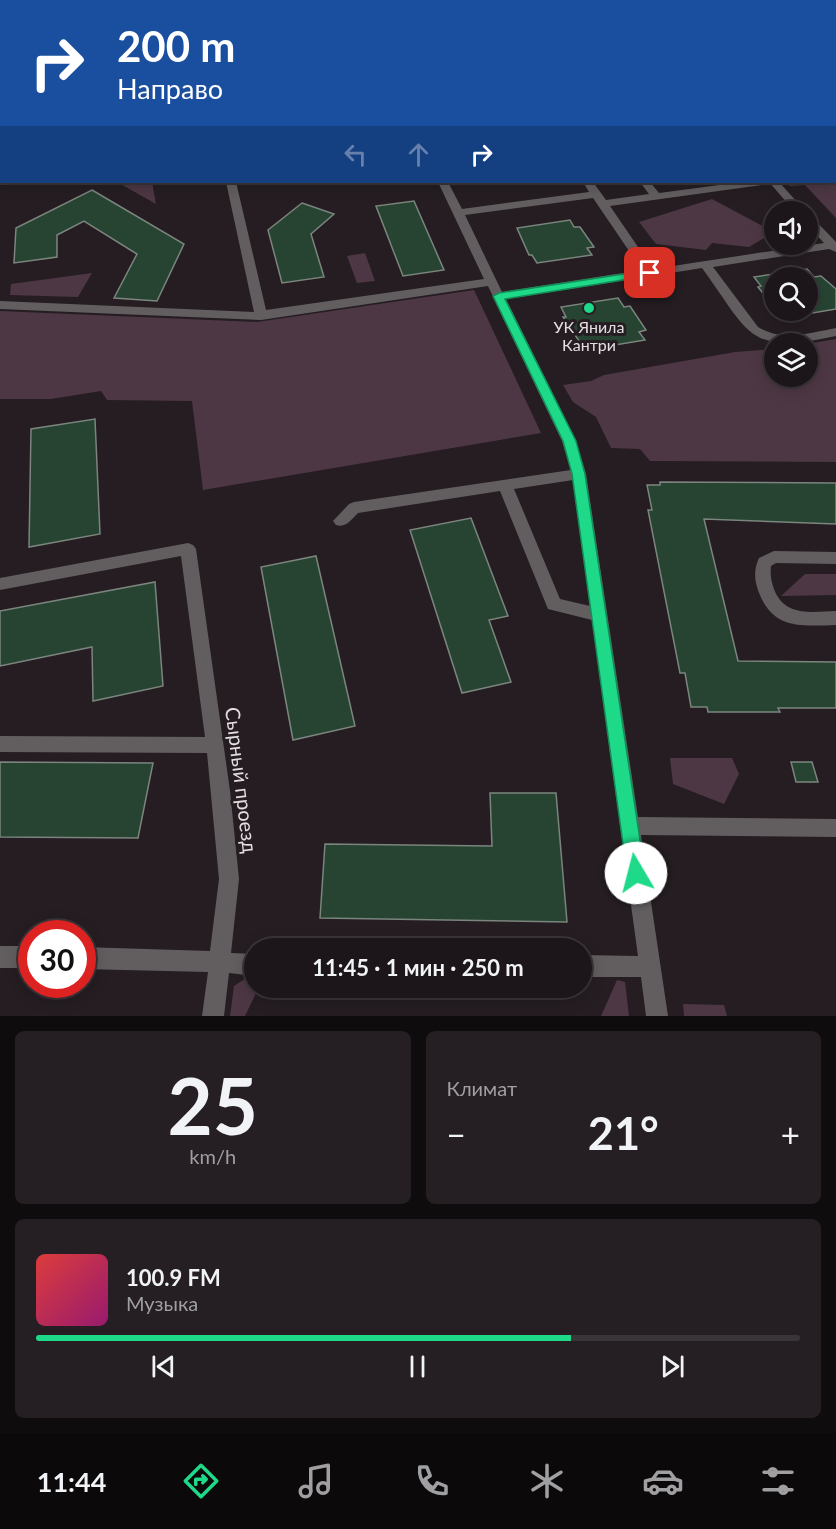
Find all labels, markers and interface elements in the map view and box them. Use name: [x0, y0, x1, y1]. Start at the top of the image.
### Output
text: 200 m: [117, 21, 235, 71]
icon: right: [18, 24, 96, 102]
text: Направо: [117, 72, 223, 105]
icon: left: [339, 138, 372, 171]
icon: ahead: [402, 138, 435, 171]
icon: right: [465, 138, 498, 171]
map controls: [764, 201, 818, 387]
button: sound: [764, 201, 818, 255]
pin: [624, 247, 675, 298]
icon: arrive: [633, 256, 666, 289]
button: search: [764, 267, 818, 321]
marker: УК Янила Кантри: [582, 301, 596, 315]
place label: УК Янила Кантри: [554, 317, 624, 354]
button: layers: [764, 333, 818, 387]
street label: Сырный проезд: [221, 706, 263, 854]
position arrow: [604, 841, 668, 905]
speed limit sign: 30: [18, 920, 96, 998]
text: 11:45 · 1 мин · 250 m: [312, 954, 524, 981]
text: 25: [168, 1058, 258, 1152]
text: Климат: [447, 1076, 517, 1100]
text: 21°: [588, 1106, 659, 1160]
text: −: [447, 1114, 466, 1154]
text: +: [781, 1114, 800, 1154]
text: km/h: [189, 1144, 236, 1168]
text: 100.9 FM: [126, 1264, 221, 1291]
text: Музыка: [126, 1291, 198, 1315]
icon: previous: [147, 1350, 180, 1383]
icon: pause: [401, 1350, 434, 1383]
icon: next: [656, 1350, 689, 1383]
icon: directions: [180, 1460, 222, 1502]
icon: music: [295, 1460, 337, 1502]
icon: phone: [411, 1460, 453, 1502]
icon: climate: [526, 1460, 568, 1502]
icon: car: [642, 1460, 684, 1502]
icon: filters: [757, 1460, 799, 1502]
text: 11:44: [37, 1465, 106, 1498]

